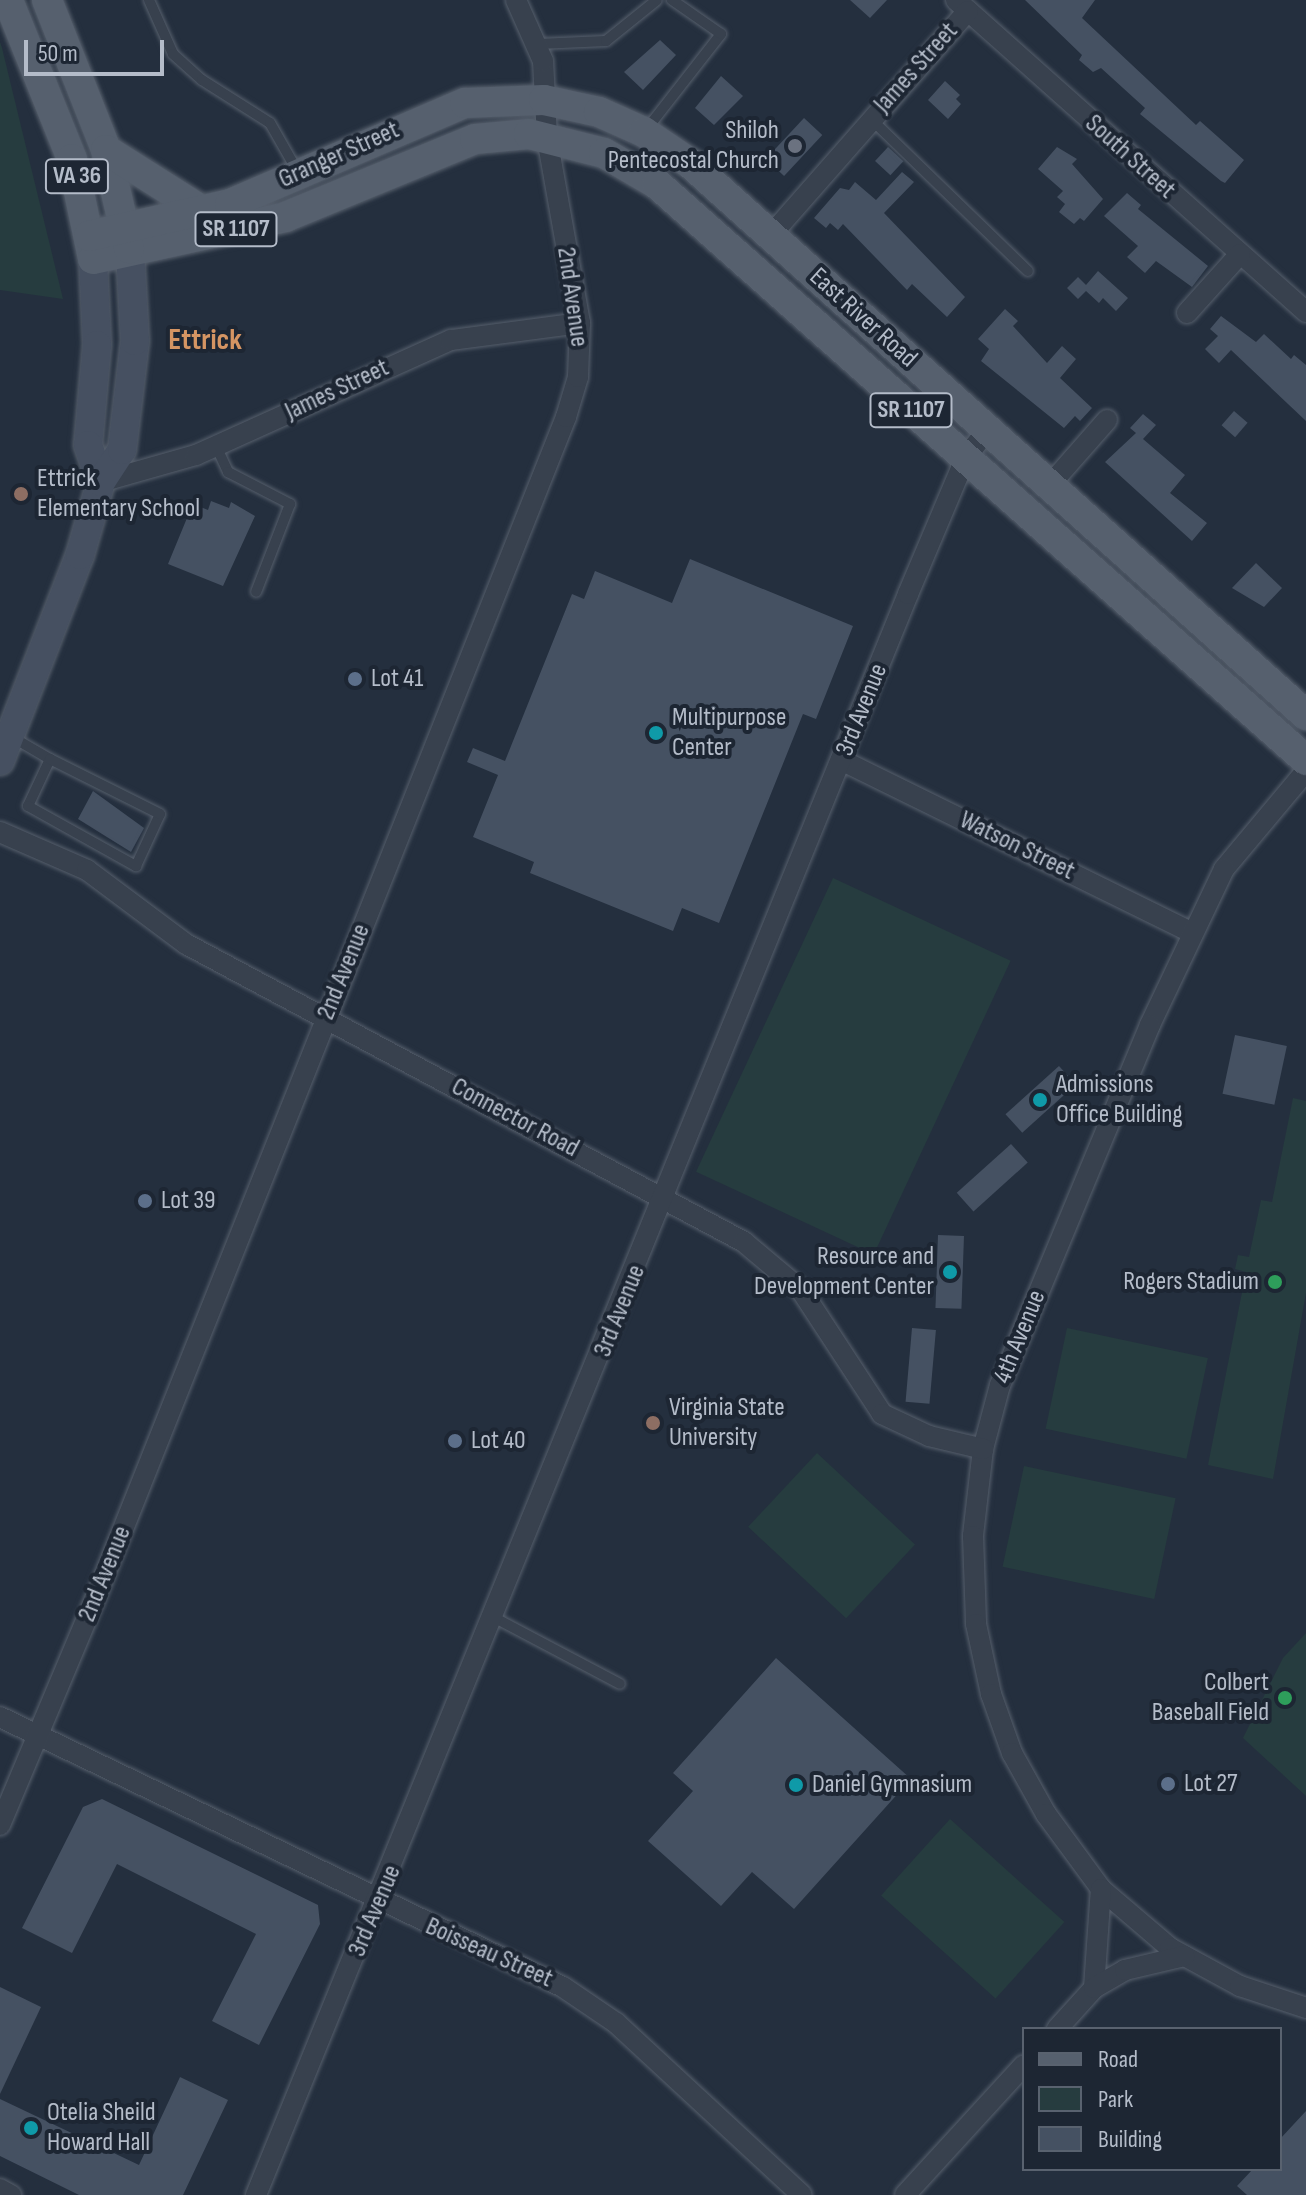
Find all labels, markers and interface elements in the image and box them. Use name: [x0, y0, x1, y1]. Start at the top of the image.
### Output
street label: James Street: [867, 16, 965, 120]
scale bar: [28, 24, 168, 74]
text: 50 m: [38, 39, 78, 68]
street label: South Street: [1078, 108, 1182, 206]
street label: Granger Street: [274, 115, 404, 195]
place label: Shiloh Pentecostal Church: [608, 115, 779, 176]
marker: Shiloh Pentecostal Church: [786, 137, 804, 155]
road number: VA 36: [43, 156, 111, 196]
road number: SR 1107: [194, 209, 278, 249]
street label: 2nd Avenue: [550, 245, 594, 349]
street label: East River Road: [803, 262, 923, 374]
district label: Ettrick: [168, 322, 242, 358]
street label: James Street: [280, 352, 394, 428]
road number: SR 1107: [869, 390, 953, 430]
place label: Ettrick Elementary School: [37, 463, 200, 524]
marker: Ettrick Elementary School: [12, 485, 30, 503]
street label: 3rd Avenue: [829, 659, 895, 761]
place label: Lot 41: [371, 663, 423, 695]
marker: Lot 41: [346, 670, 364, 688]
place label: Multipurpose Center: [672, 702, 786, 764]
marker: Multipurpose Center: [647, 724, 665, 742]
street label: Watson Street: [954, 805, 1080, 887]
street label: 2nd Avenue: [311, 920, 377, 1024]
place label: Admissions Office Building: [1056, 1069, 1183, 1130]
street label: Connector Road: [446, 1071, 584, 1165]
marker: Admissions Office Building: [1031, 1091, 1049, 1109]
place label: Lot 39: [161, 1185, 216, 1217]
marker: Lot 39: [136, 1192, 154, 1210]
place label: Resource and Development Center: [754, 1241, 934, 1302]
street label: 3rd Avenue: [587, 1260, 653, 1362]
marker: Resource and Development Center: [941, 1263, 959, 1281]
place label: Rogers Stadium: [1123, 1266, 1259, 1298]
marker: Rogers Stadium: [1266, 1273, 1284, 1291]
street label: 4th Avenue: [987, 1286, 1053, 1388]
place label: Virginia State University: [669, 1392, 785, 1454]
marker: Virginia State University: [644, 1414, 662, 1432]
place label: Lot 40: [471, 1425, 526, 1457]
marker: Lot 40: [446, 1432, 464, 1450]
street label: 2nd Avenue: [72, 1522, 138, 1626]
place label: Colbert Baseball Field: [1152, 1667, 1269, 1728]
marker: Colbert Baseball Field: [1276, 1689, 1294, 1707]
place label: Lot 27: [1184, 1768, 1237, 1800]
place label: Daniel Gymnasium: [812, 1769, 972, 1801]
marker: Lot 27: [1159, 1775, 1177, 1793]
marker: Daniel Gymnasium: [787, 1776, 805, 1794]
street label: 3rd Avenue: [342, 1860, 408, 1962]
street label: Boisseau Street: [421, 1911, 557, 1995]
legend: [1022, 2027, 1282, 2171]
text: Road: [1098, 2045, 1138, 2074]
text: Park: [1098, 2085, 1133, 2114]
place label: Otelia Sheild Howard Hall: [47, 2097, 156, 2158]
marker: Otelia Sheild Howard Hall: [22, 2119, 40, 2137]
text: Building: [1098, 2125, 1162, 2154]

